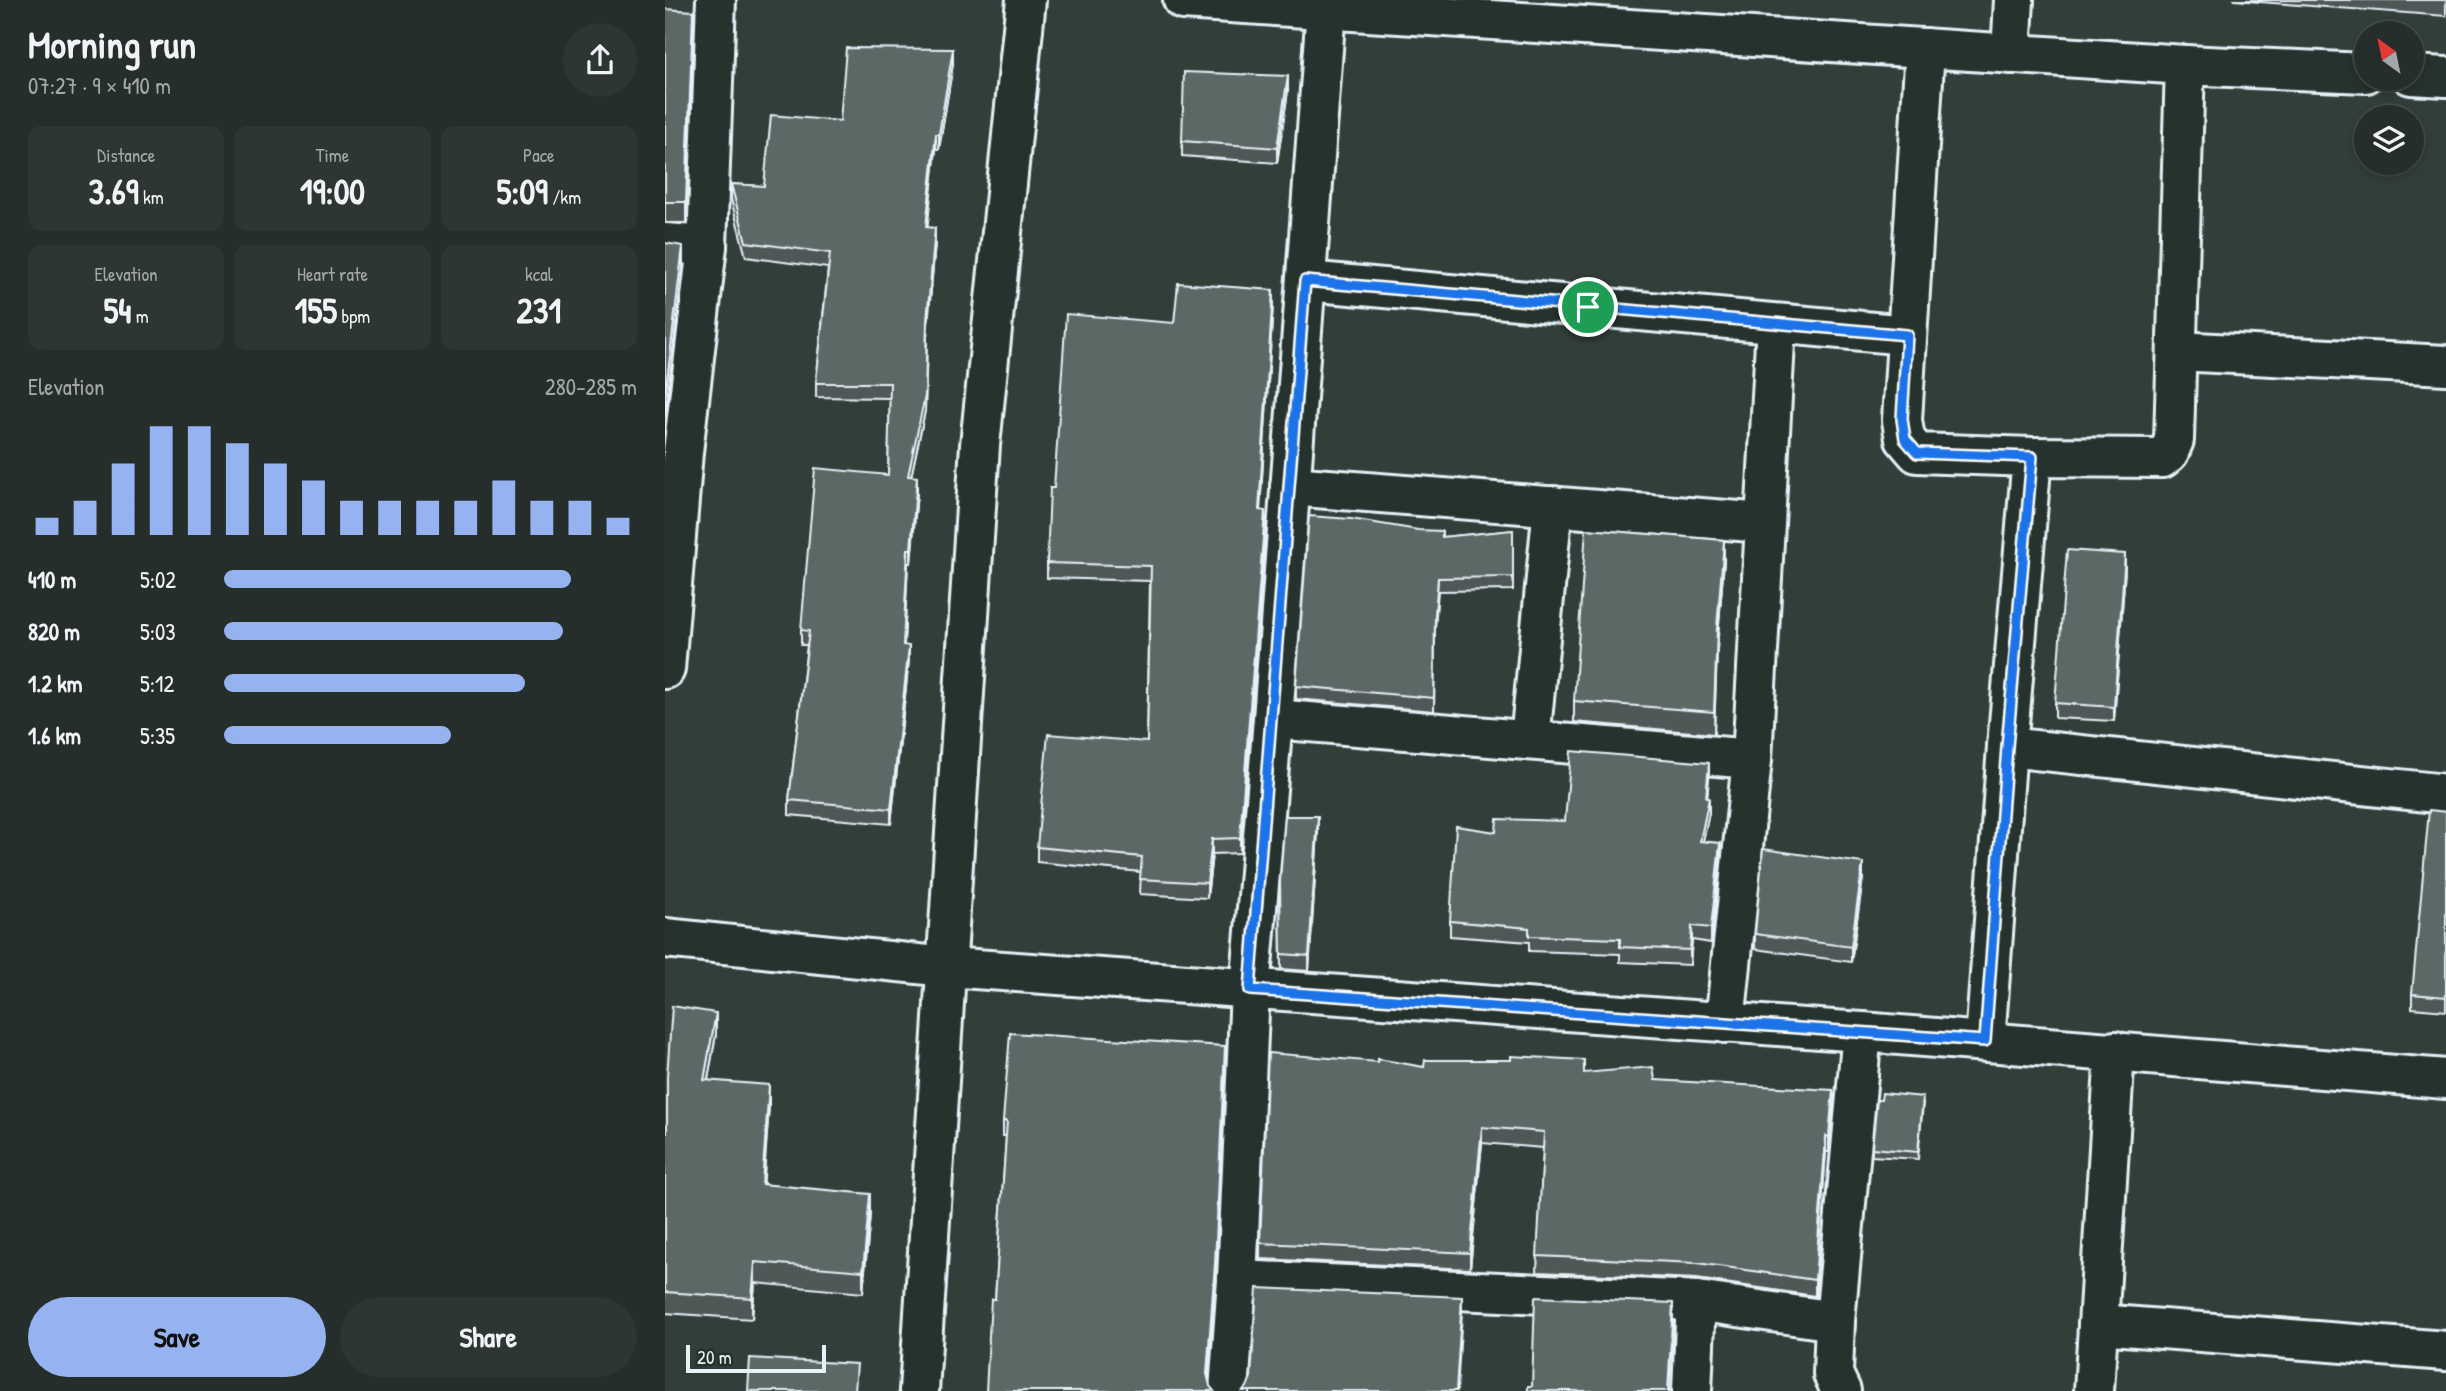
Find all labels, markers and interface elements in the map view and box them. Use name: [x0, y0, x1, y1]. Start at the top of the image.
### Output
text: Morning run: [28, 18, 196, 70]
north arrow: [2354, 21, 2424, 91]
map controls: [2354, 21, 2424, 175]
button: share: [563, 23, 637, 97]
text: 07:27 · 9 × 410 m: [28, 70, 171, 101]
button: layers: [2354, 105, 2424, 175]
text: Distance: [97, 142, 155, 168]
text: Time: [316, 142, 349, 168]
text: Pace: [523, 142, 555, 168]
text: 3.69: [89, 168, 139, 215]
text: 19:00: [300, 168, 365, 215]
text: 5:09: [496, 168, 548, 215]
text: km: [139, 184, 164, 210]
text: /km: [548, 184, 581, 210]
text: Elevation: [95, 261, 158, 287]
text: Heart rate: [297, 261, 368, 287]
text: kcal: [525, 261, 553, 287]
pin: [1558, 277, 1618, 337]
text: 54: [104, 287, 131, 334]
text: 155: [295, 287, 337, 334]
text: 231: [516, 287, 561, 334]
icon: arrive: [1569, 288, 1607, 326]
text: m: [131, 303, 149, 329]
text: bpm: [337, 303, 370, 329]
text: Elevation: [28, 371, 104, 402]
text: 280–285 m: [545, 371, 637, 402]
text: 410 m: [28, 564, 76, 595]
text: 5:02: [140, 564, 176, 595]
text: 820 m: [28, 616, 80, 647]
text: 5:03: [140, 616, 176, 647]
text: 1.2 km: [28, 668, 83, 699]
text: 5:12: [140, 668, 174, 699]
text: 1.6 km: [28, 720, 81, 751]
text: 5:35: [140, 720, 175, 751]
button: Save: [28, 1297, 326, 1377]
button: Share: [340, 1297, 637, 1377]
scale bar: [686, 1342, 826, 1374]
text: 20 m: [697, 1344, 732, 1370]

